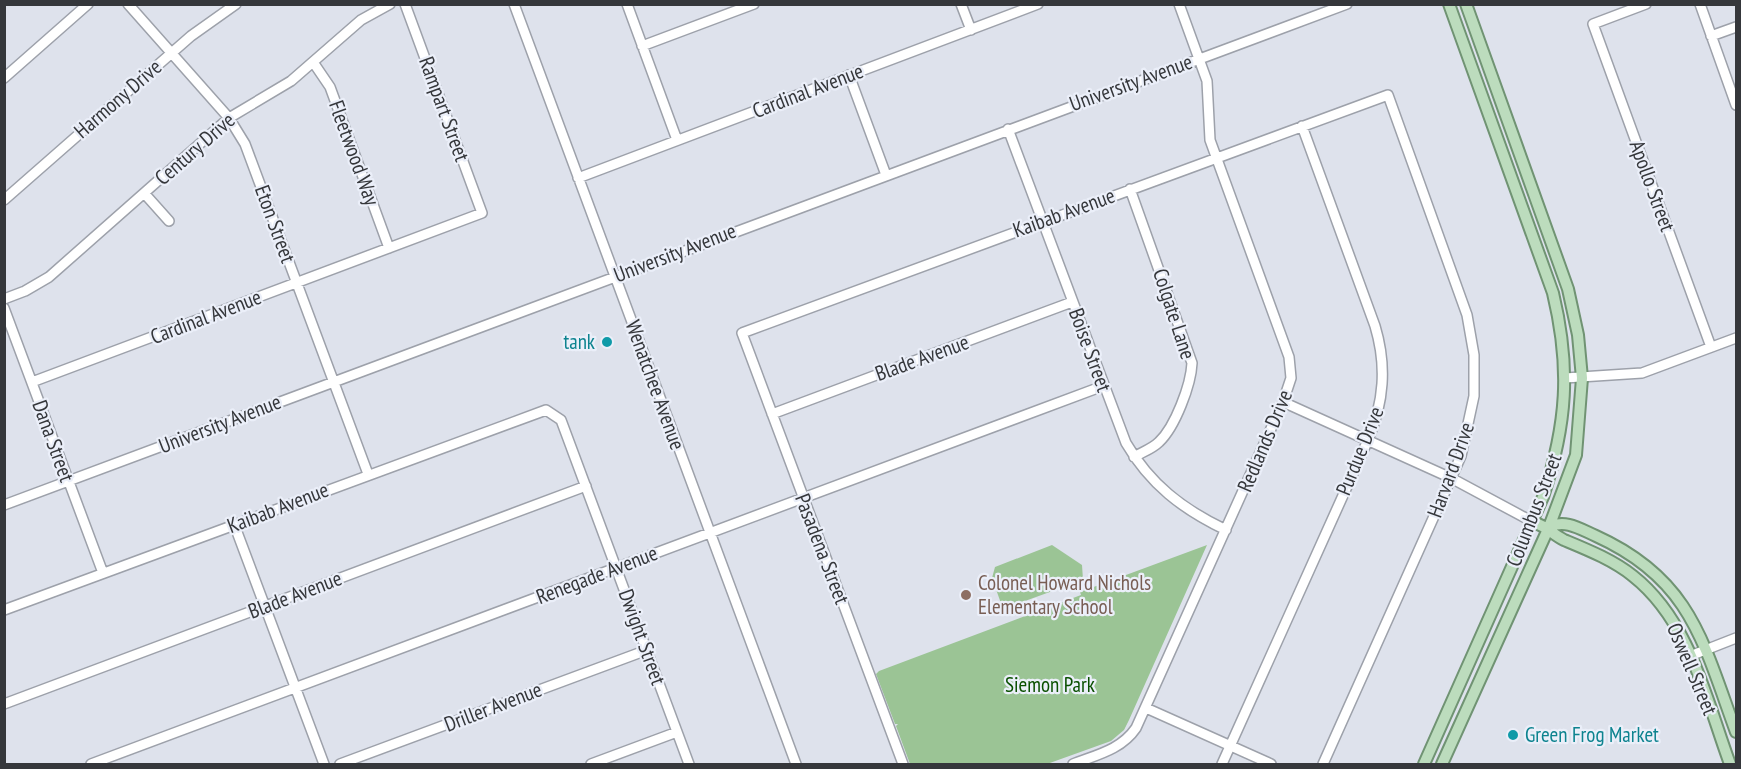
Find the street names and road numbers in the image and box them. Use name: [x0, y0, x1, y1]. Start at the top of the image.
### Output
street label: University Avenue: [1066, 48, 1196, 117]
street label: Harmony Drive: [68, 53, 167, 144]
street label: Rampart Street: [413, 53, 476, 165]
street label: Cardinal Avenue: [749, 57, 867, 124]
street label: Fleetwood Way: [323, 97, 386, 209]
street label: Century Drive: [149, 106, 240, 191]
street label: Apollo Street: [1624, 137, 1681, 235]
street label: Eton Street: [249, 181, 302, 267]
street label: Kaibab Avenue: [1009, 182, 1118, 243]
street label: University Avenue: [610, 217, 740, 288]
street label: Colgate Lane: [1147, 265, 1202, 363]
street label: Cardinal Avenue: [147, 283, 265, 350]
street label: Boise Street: [1063, 304, 1118, 396]
street label: Wenatchee Avenue: [619, 316, 691, 453]
street label: Blade Avenue: [871, 328, 972, 387]
street label: Redlands Drive: [1231, 386, 1298, 496]
street label: University Avenue: [155, 388, 285, 459]
street label: Dana Street: [26, 396, 81, 486]
street label: Purdue Drive: [1330, 403, 1390, 499]
street label: Harvard Drive: [1421, 418, 1480, 521]
street label: Columbus Street: [1500, 449, 1568, 570]
street label: Kaibab Avenue: [223, 476, 332, 539]
street label: Pasadena Street: [789, 490, 856, 608]
street label: Renegade Avenue: [532, 539, 661, 610]
street label: Blade Avenue: [244, 564, 345, 625]
street label: Dwight Street: [613, 585, 672, 689]
street label: Oswell Street: [1661, 619, 1724, 719]
street label: Driller Avenue: [440, 676, 546, 738]

